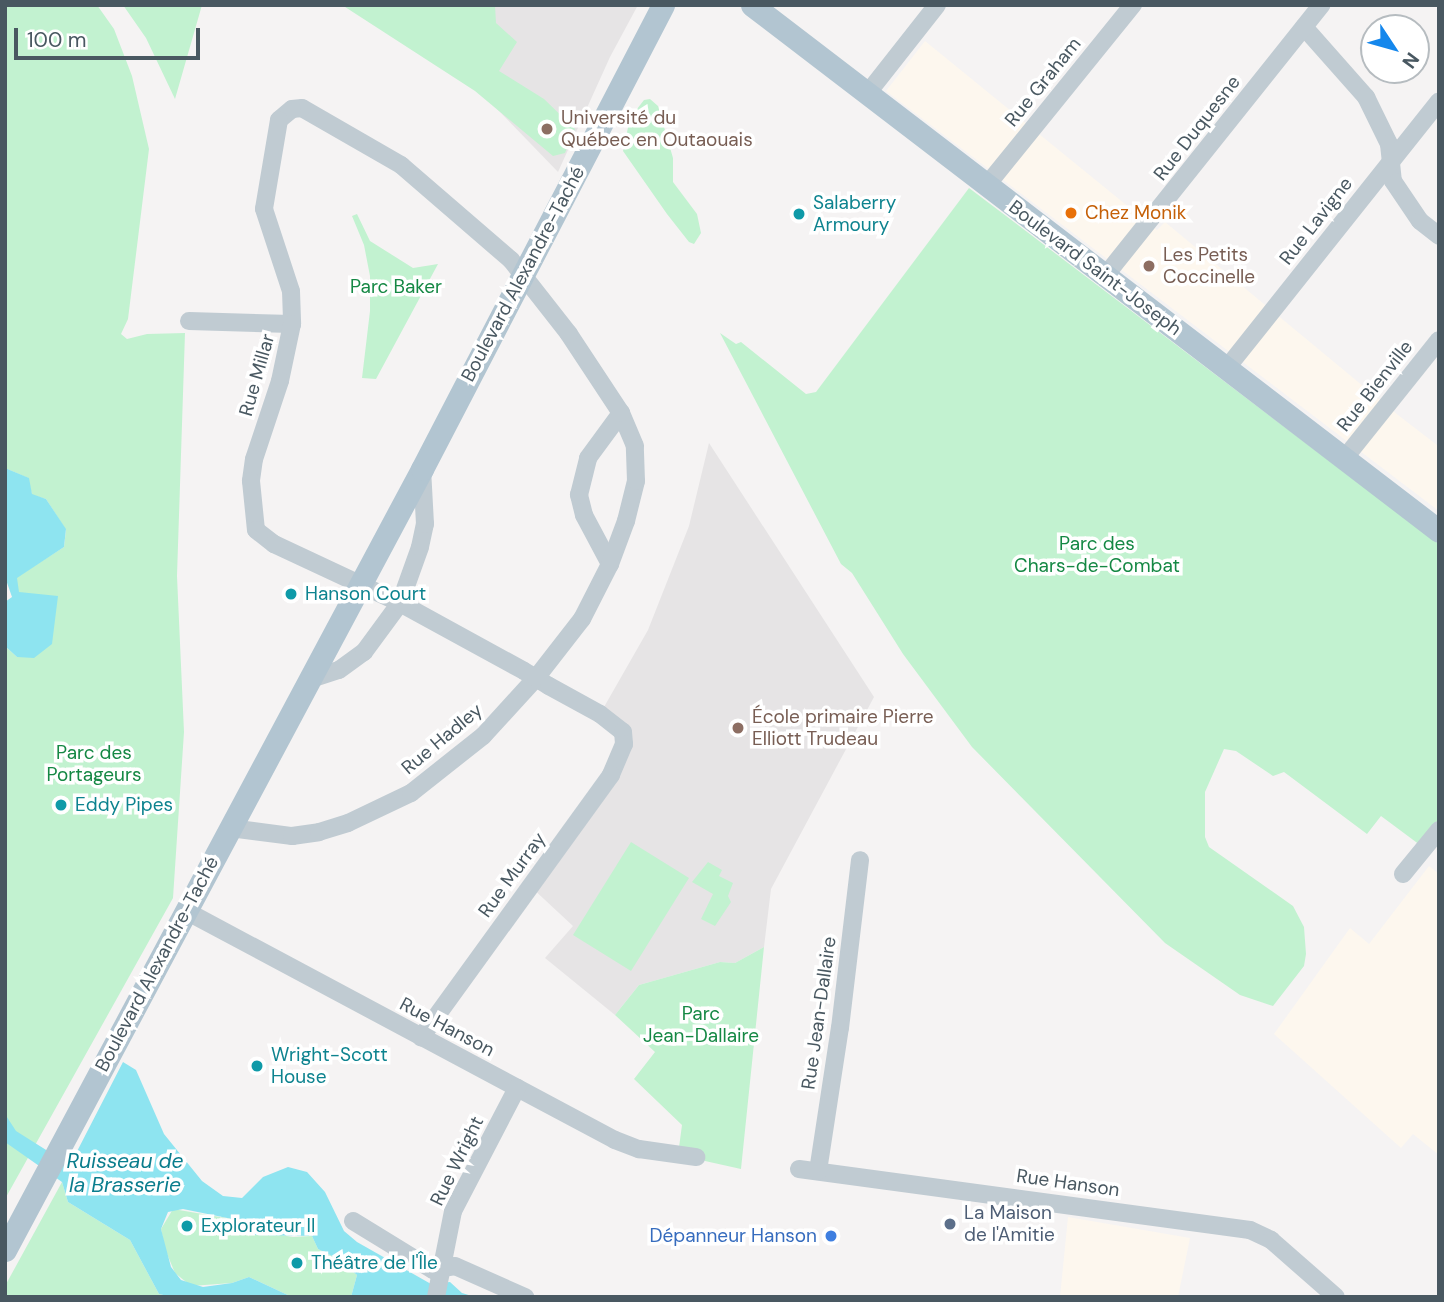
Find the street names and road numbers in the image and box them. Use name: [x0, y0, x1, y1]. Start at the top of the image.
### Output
street label: Rue Graham: [1000, 33, 1086, 131]
street label: Rue Duquesne: [1149, 71, 1245, 185]
street label: Boulevard Alexandre-Taché: [456, 162, 590, 386]
street label: Rue Lavigne: [1275, 173, 1357, 269]
street label: Boulevard Saint-Joseph: [1004, 196, 1186, 340]
street label: Rue Millar: [234, 331, 280, 419]
street label: Rue Bienville: [1332, 336, 1418, 436]
street label: Rue Hadley: [397, 699, 487, 779]
street label: Rue Murray: [474, 828, 550, 922]
street label: Boulevard Alexandre-Taché: [90, 852, 224, 1076]
street label: Rue Jean-Dallaire: [797, 935, 841, 1091]
street label: Rue Hanson: [396, 993, 498, 1061]
street label: Rue Wright: [426, 1113, 488, 1209]
street label: Rue Hanson: [1015, 1164, 1121, 1202]

